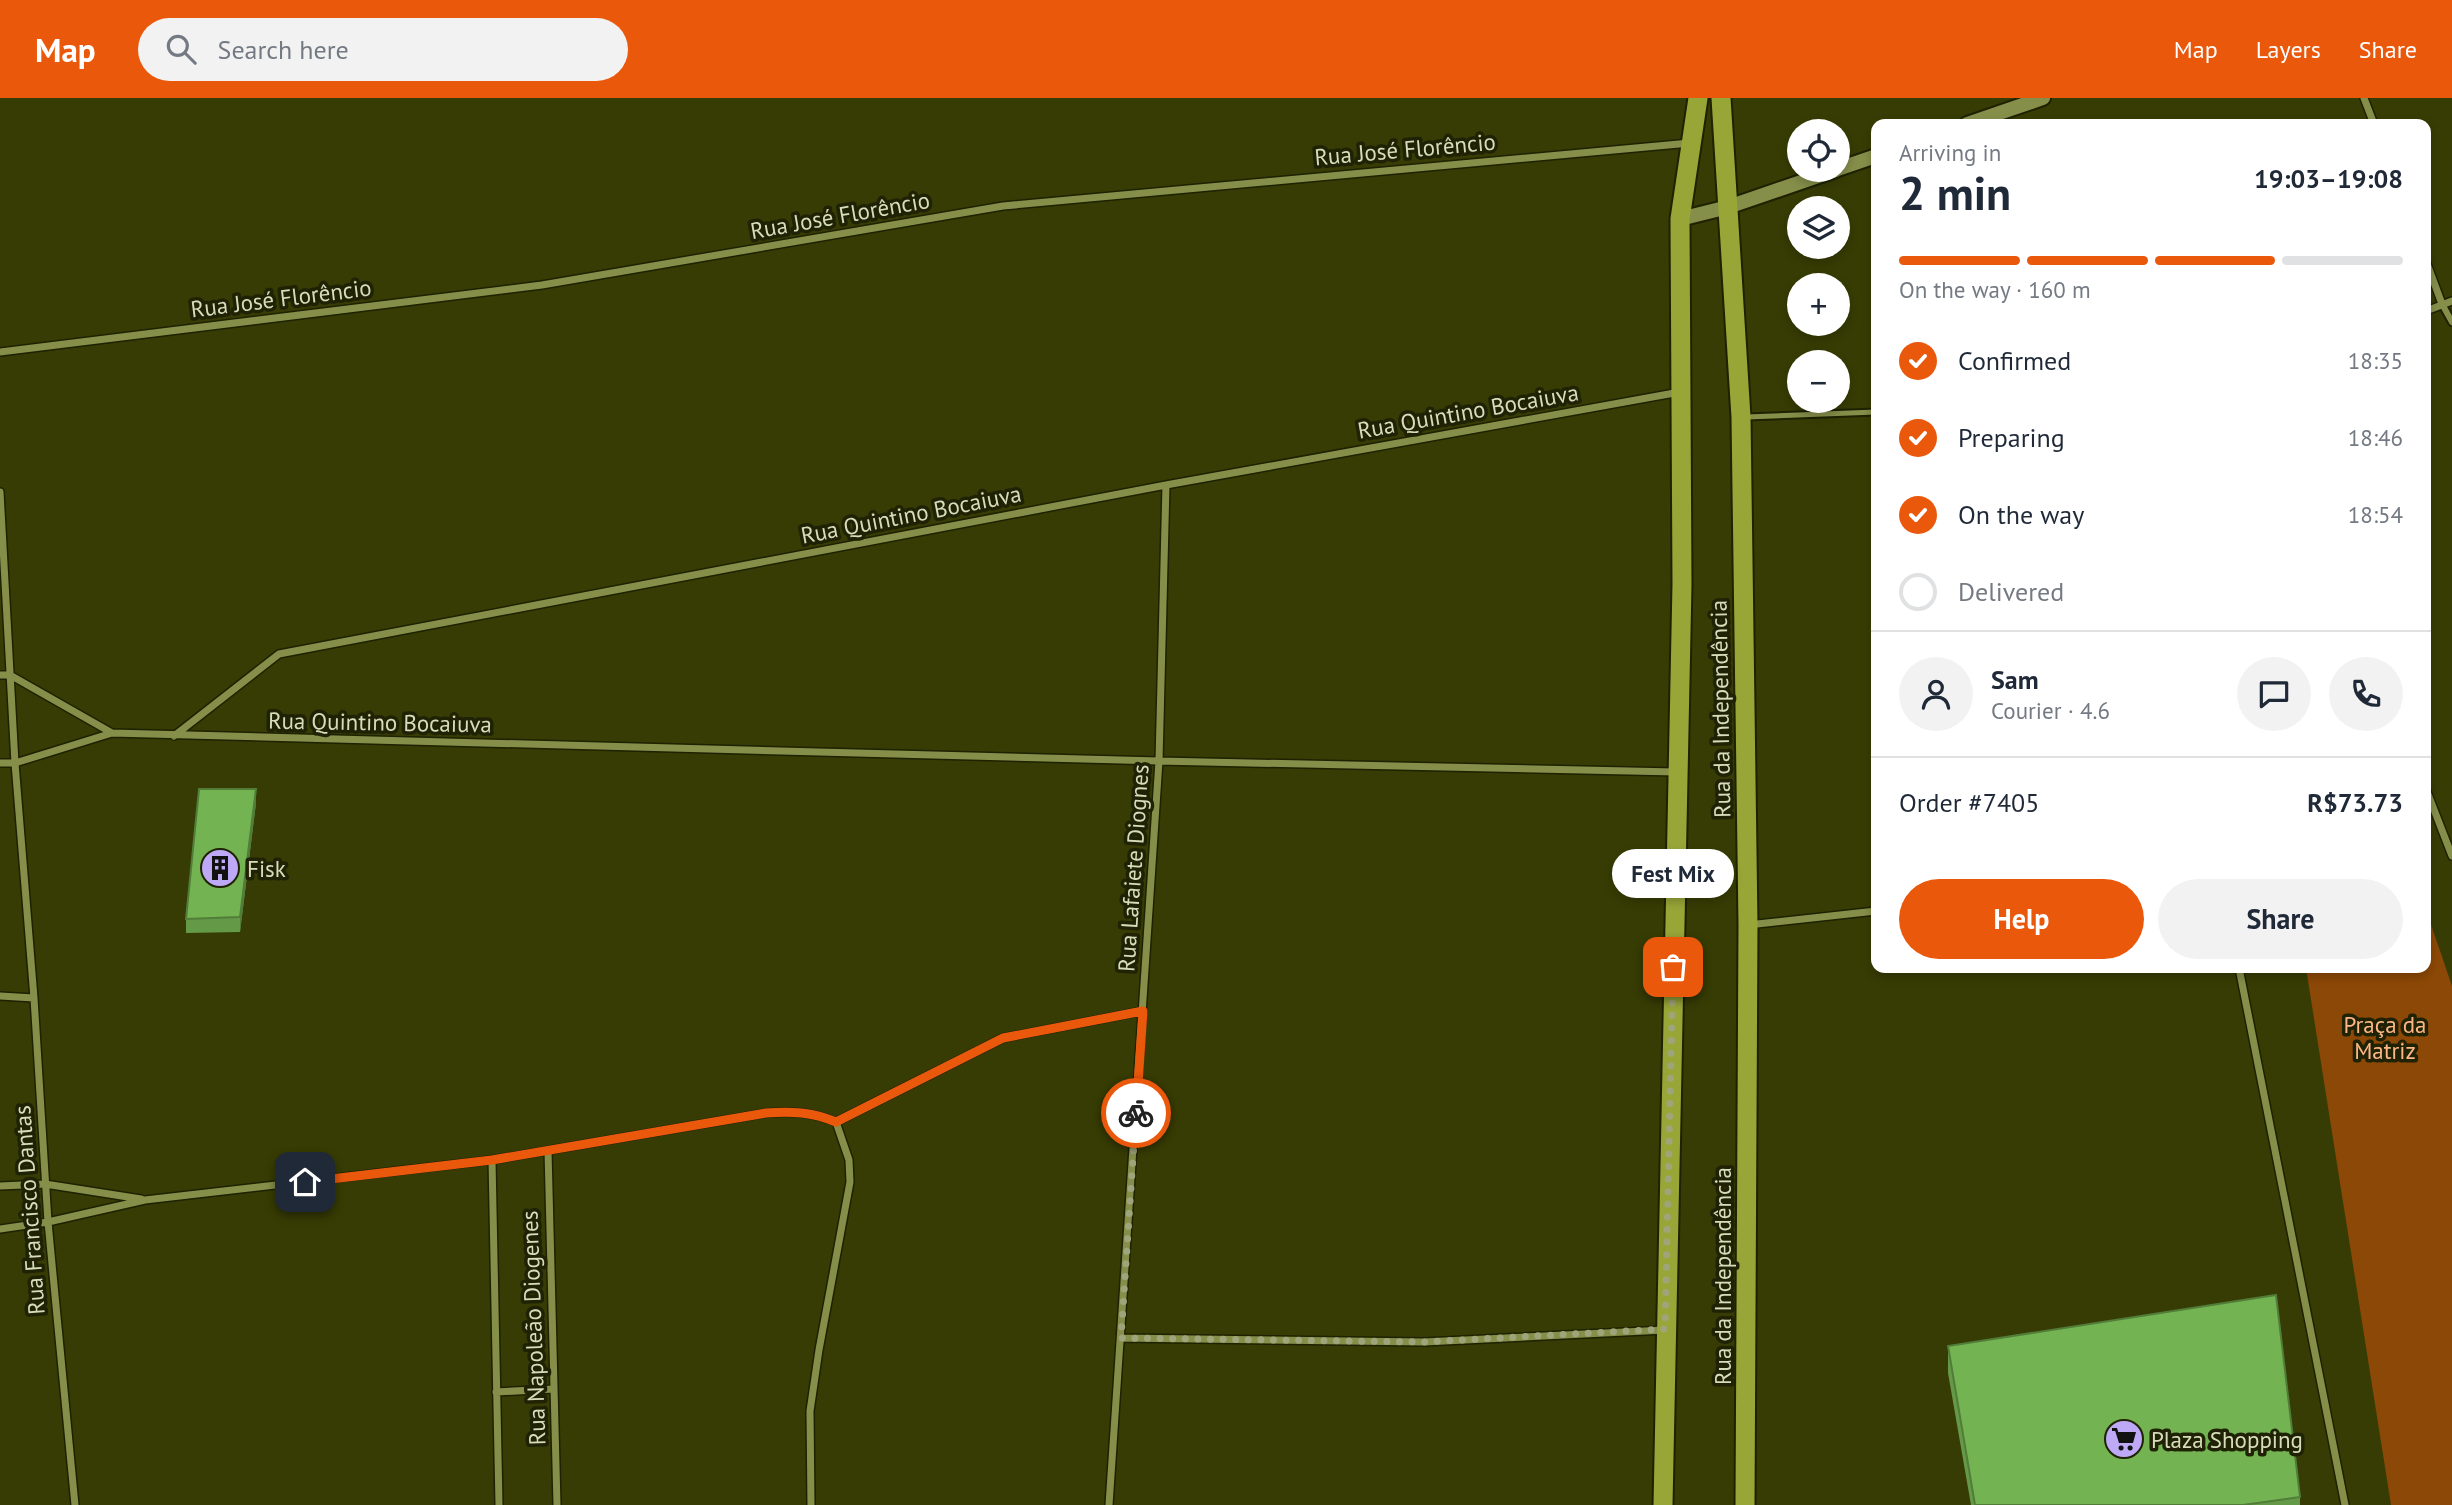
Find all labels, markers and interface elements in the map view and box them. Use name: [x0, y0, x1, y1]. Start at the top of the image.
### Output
search box: [138, 18, 628, 81]
text: Map: [35, 28, 96, 71]
icon: search: [162, 30, 200, 68]
text: Search here: [218, 33, 349, 66]
text: Map: [2174, 34, 2218, 65]
text: Layers: [2256, 34, 2321, 65]
text: Share: [2359, 34, 2417, 65]
map controls: [1787, 119, 1850, 413]
button: locate: [1787, 119, 1850, 182]
street label: Rua José Florêncio: [1313, 127, 1497, 171]
text: Arriving in: [1899, 138, 2001, 167]
text: 19:03–19:08: [2254, 162, 2403, 195]
text: 2 min: [1899, 163, 2011, 223]
street label: Rua José Florêncio: [748, 185, 932, 245]
button: layers: [1787, 196, 1850, 259]
street label: Rua José Florêncio: [189, 273, 373, 323]
button: +: [1787, 273, 1850, 336]
text: On the way · 160 m: [1899, 275, 2091, 304]
icon: check: [1899, 342, 1937, 380]
text: Confirmed: [1958, 344, 2071, 377]
text: 18:35: [2348, 346, 2403, 375]
button: −: [1787, 350, 1850, 413]
street label: Rua Quintino Bocaiuva: [1355, 377, 1581, 445]
icon: check: [1899, 419, 1937, 457]
text: Preparing: [1958, 421, 2065, 454]
text: 18:46: [2348, 423, 2403, 452]
street label: Rua Quintino Bocaiuva: [798, 478, 1024, 550]
icon: check: [1899, 496, 1937, 534]
text: On the way: [1958, 498, 2084, 531]
text: 18:54: [2348, 500, 2403, 529]
text: Delivered: [1958, 575, 2064, 608]
street label: Rua da Independência: [1704, 600, 1736, 818]
button: person: [1899, 657, 1973, 731]
button: chat: [2237, 657, 2311, 731]
button: phone: [2329, 657, 2403, 731]
text: Sam: [1991, 663, 2039, 696]
text: Courier · 4.6: [1991, 696, 2110, 725]
street label: Rua Quintino Bocaiuva: [268, 706, 492, 738]
street label: Rua Lafaiete Diognes: [1111, 763, 1155, 973]
text: Order #7405: [1899, 786, 2039, 819]
text: R$73.73: [2307, 786, 2403, 819]
building icon: Fisk: [199, 847, 241, 889]
callout: Fest Mix: [1612, 848, 1734, 897]
place label: Fisk: [247, 854, 286, 883]
text: Fest Mix: [1631, 859, 1715, 888]
button: Help: [1899, 879, 2144, 959]
button: Share: [2158, 879, 2403, 959]
pin: [1643, 937, 1703, 997]
icon: bag: [1654, 948, 1692, 986]
park label: Praça da Matriz: [2344, 1010, 2426, 1065]
courier: [1101, 1078, 1171, 1148]
icon: bike: [1117, 1094, 1155, 1132]
street label: Rua Francisco Dantas: [7, 1104, 51, 1316]
pin: [275, 1152, 335, 1212]
icon: home: [286, 1163, 324, 1201]
street label: Rua da Independência: [1708, 1167, 1737, 1385]
street label: Rua Napoleão Diogenes: [514, 1210, 552, 1446]
supermarket icon: Plaza Shopping: [2103, 1418, 2145, 1460]
place label: Plaza Shopping: [2151, 1425, 2303, 1454]

